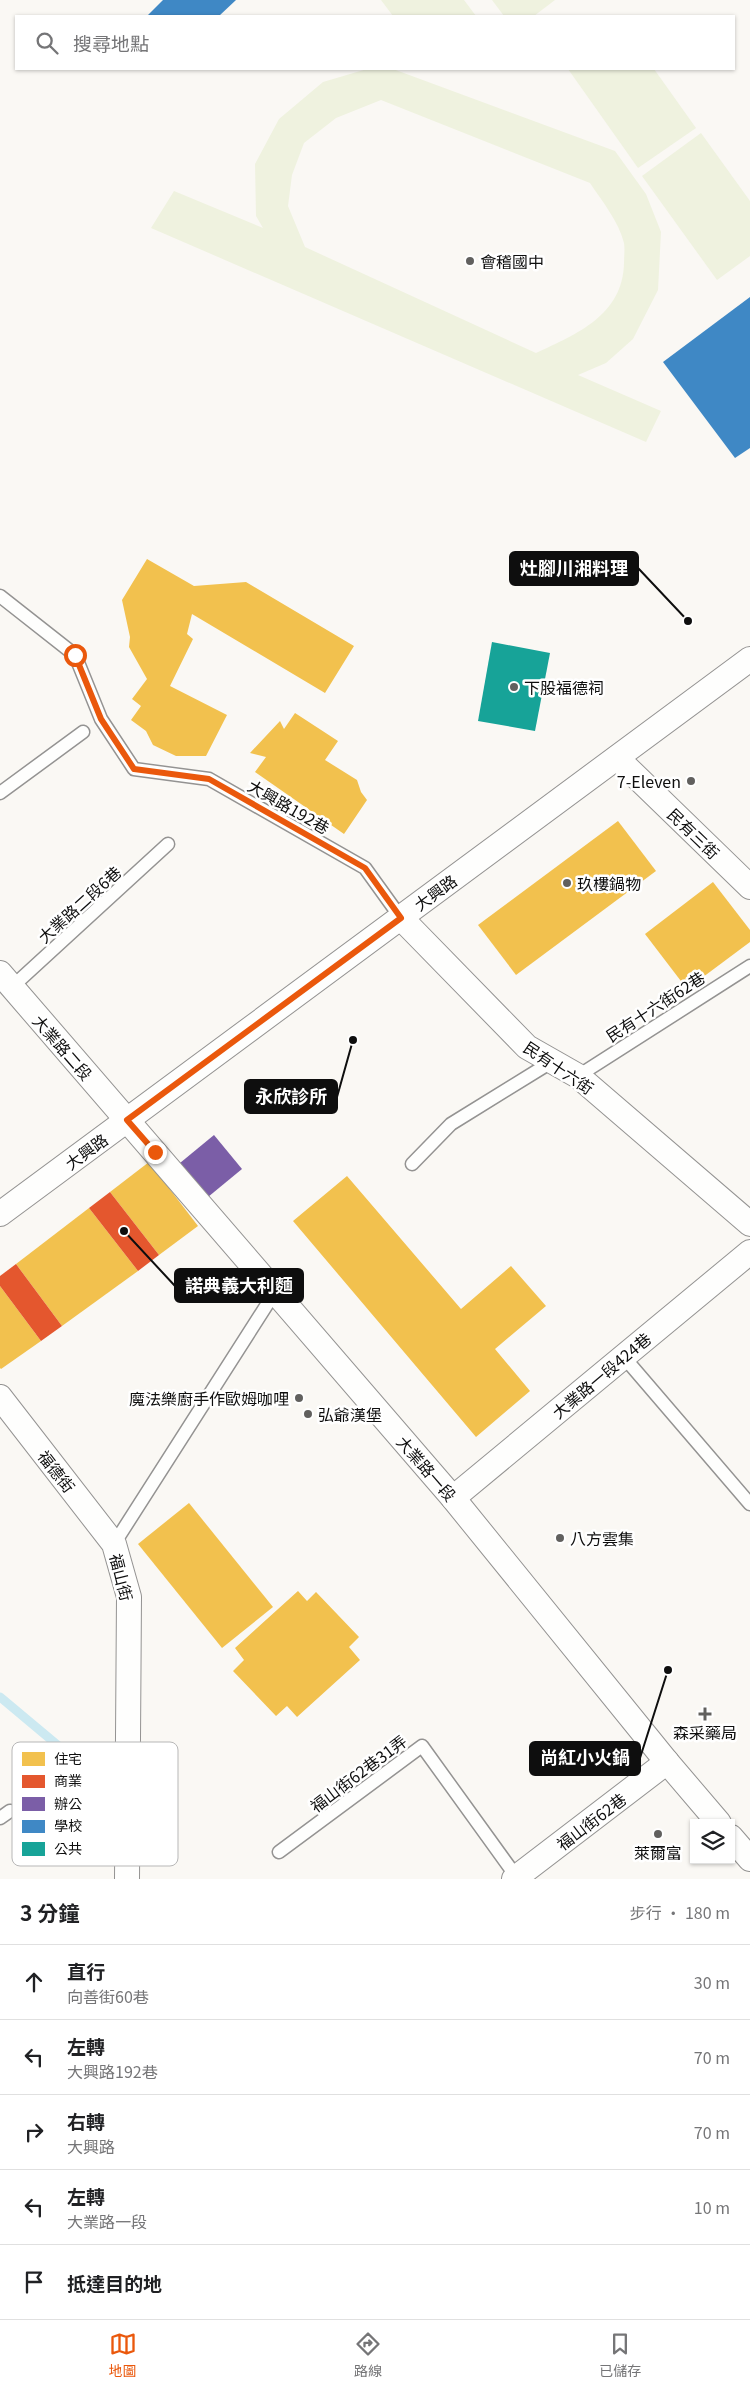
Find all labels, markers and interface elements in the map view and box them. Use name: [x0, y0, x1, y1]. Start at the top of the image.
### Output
search box: [15, 15, 735, 70]
icon: search: [33, 29, 61, 57]
text: 搜尋地點: [73, 29, 149, 56]
place label: 會稽國中: [480, 249, 544, 273]
marker: 會稽國中: [464, 255, 476, 267]
callout: 灶腳川湘料理: [510, 552, 638, 585]
text: 灶腳川湘料理: [520, 554, 628, 580]
route start: [64, 644, 87, 667]
place label: 下股福德祠: [524, 675, 604, 699]
marker: 下股福德祠: [508, 681, 520, 693]
place label: 7-Eleven: [617, 769, 681, 793]
street label: 大興路192巷: [244, 773, 334, 839]
marker: 7-Eleven: [685, 775, 697, 787]
street label: 民有三街: [663, 802, 725, 864]
street label: 大業路二段6巷: [32, 860, 126, 948]
street label: 大興路: [409, 868, 461, 916]
place label: 玖樓鍋物: [577, 871, 641, 895]
marker: 玖樓鍋物: [561, 877, 573, 889]
street label: 民有十六街62巷: [601, 965, 709, 1047]
street label: 大業路二段: [28, 1009, 98, 1085]
street label: 民有十六街: [519, 1035, 599, 1099]
callout: 永欣診所: [245, 1080, 337, 1113]
text: 永欣診所: [255, 1082, 327, 1108]
street label: 大興路: [60, 1127, 112, 1175]
route end: [144, 1141, 167, 1164]
callout: 諾典義大利麵: [175, 1269, 303, 1302]
text: 諾典義大利麵: [185, 1271, 293, 1297]
street label: 大業路一段424巷: [546, 1326, 656, 1424]
place label: 魔法樂廚手作歐姆咖哩: [129, 1386, 289, 1410]
marker: 魔法樂廚手作歐姆咖哩: [293, 1392, 305, 1404]
place label: 弘爺漢堡: [318, 1402, 382, 1426]
marker: 弘爺漢堡: [302, 1408, 314, 1420]
street label: 大業路一段: [392, 1430, 462, 1506]
street label: 福德街: [33, 1445, 81, 1497]
place label: 八方雲集: [570, 1526, 634, 1550]
marker: 八方雲集: [554, 1532, 566, 1544]
street label: 福山街: [105, 1551, 139, 1603]
marker: 森采藥局: [699, 1708, 711, 1720]
place label: 森采藥局: [673, 1720, 737, 1744]
street label: 福山街62巷31弄: [305, 1729, 411, 1817]
legend: [12, 1742, 178, 1866]
callout: 尚紅小火鍋: [530, 1742, 640, 1775]
text: 尚紅小火鍋: [540, 1743, 630, 1769]
text: 住宅: [54, 1748, 82, 1768]
text: 商業: [54, 1770, 82, 1790]
street label: 福山街62巷: [551, 1787, 631, 1855]
text: 辦公: [54, 1793, 82, 1813]
text: 學校: [54, 1815, 82, 1835]
map controls: [690, 1819, 735, 1864]
button: layers: [690, 1819, 735, 1864]
marker: 萊爾富: [652, 1828, 664, 1840]
text: 公共: [54, 1838, 82, 1858]
place label: 萊爾富: [634, 1840, 682, 1864]
text: 3 分鐘: [20, 1897, 79, 1927]
text: 步行 · 180 m: [630, 1900, 730, 1924]
text: 直行: [67, 1957, 105, 1984]
icon: ahead: [20, 1968, 48, 1996]
text: 30 m: [694, 1970, 730, 1994]
text: 向善街60巷: [67, 1984, 149, 2008]
text: 左轉: [67, 2032, 105, 2059]
icon: left: [20, 2043, 48, 2071]
text: 70 m: [694, 2045, 730, 2069]
text: 大興路192巷: [67, 2059, 158, 2083]
text: 右轉: [67, 2107, 105, 2134]
icon: right: [20, 2118, 48, 2146]
text: 70 m: [694, 2120, 730, 2144]
text: 大興路: [67, 2134, 115, 2158]
text: 左轉: [67, 2182, 105, 2209]
icon: left: [20, 2193, 48, 2221]
text: 10 m: [694, 2195, 730, 2219]
text: 大業路一段: [67, 2209, 147, 2233]
icon: arrive: [20, 2268, 48, 2296]
text: 抵達目的地: [67, 2269, 162, 2296]
tab: 地圖: [109, 2330, 137, 2380]
tab: 路線: [354, 2330, 382, 2380]
tab: 已儲存: [599, 2330, 641, 2380]

